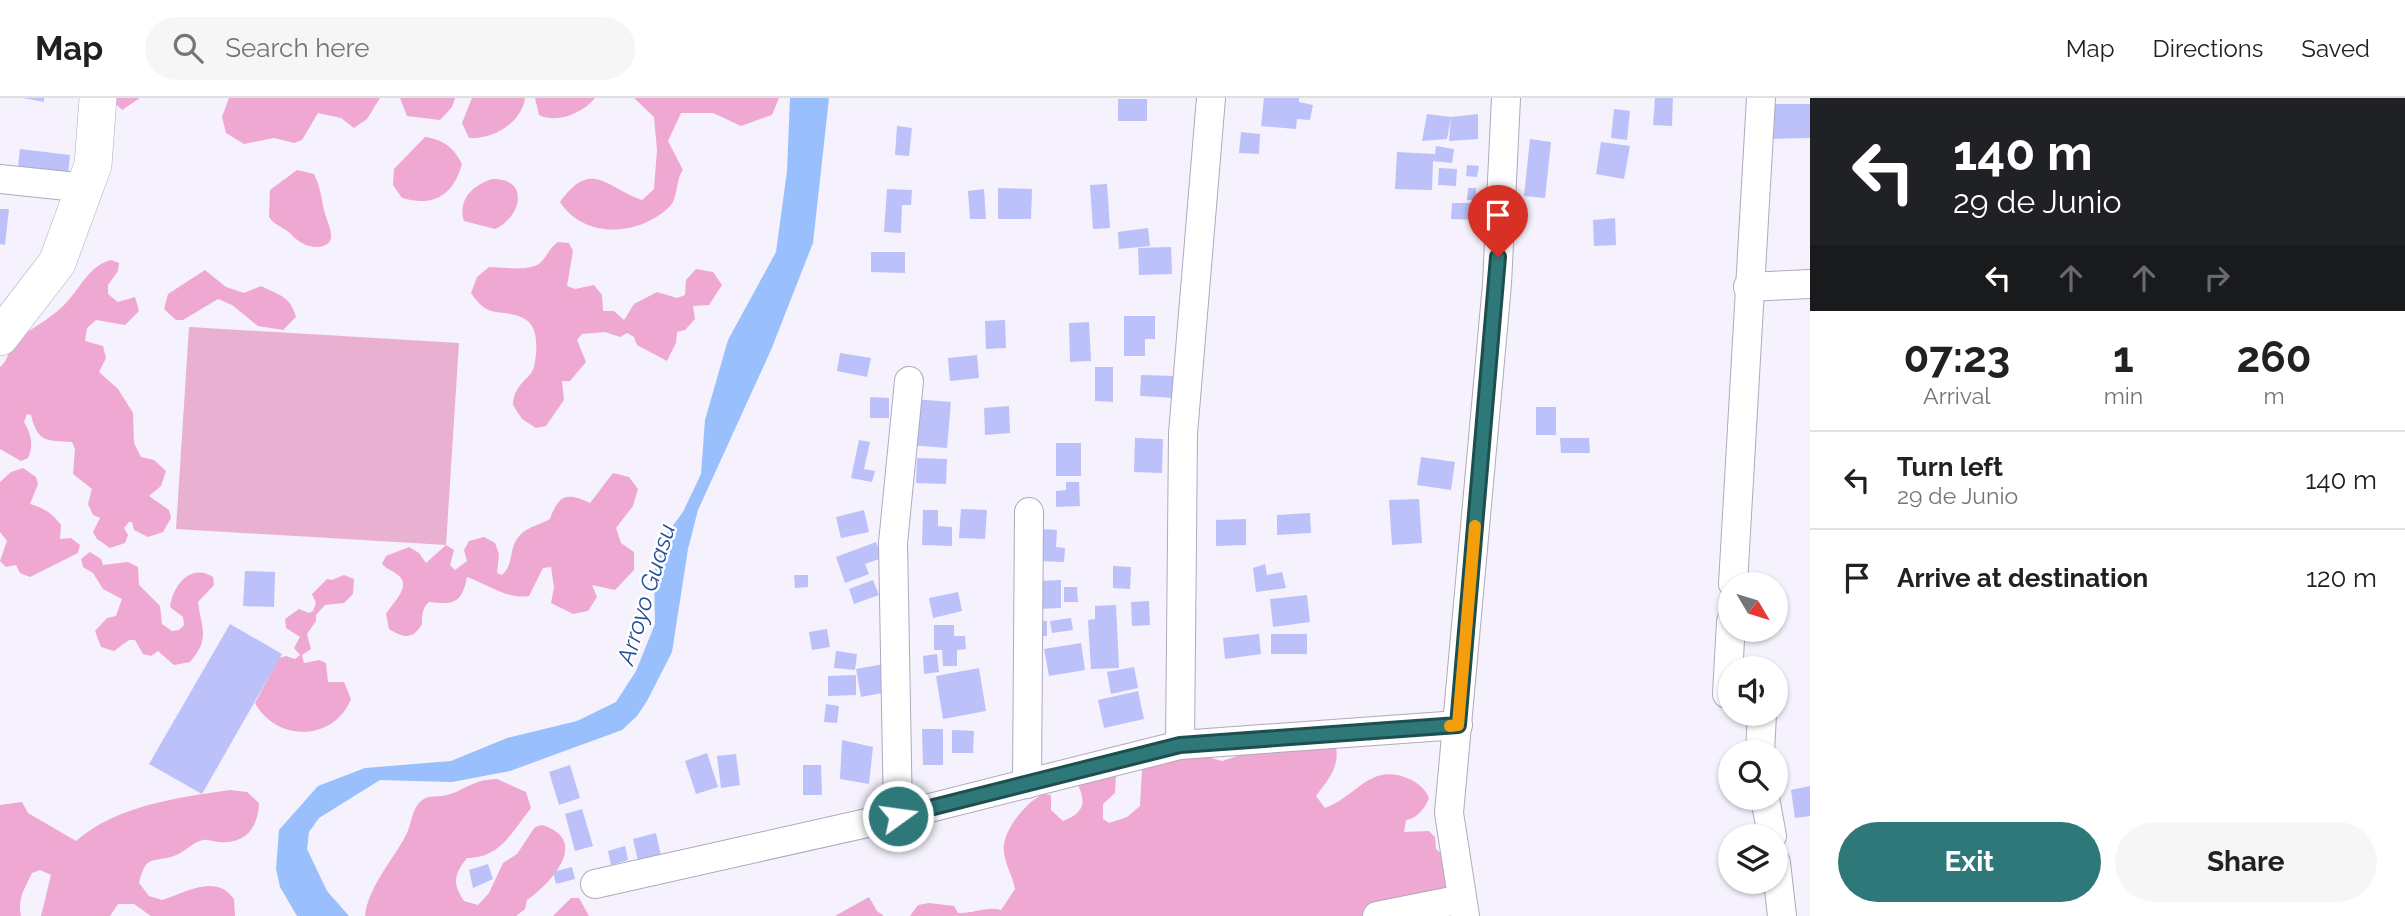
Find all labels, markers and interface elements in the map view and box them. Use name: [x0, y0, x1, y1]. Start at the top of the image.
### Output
search box: [145, 17, 635, 80]
text: Map: [35, 29, 103, 68]
icon: search: [169, 29, 207, 67]
text: Search here: [225, 33, 370, 63]
text: Map: [2066, 34, 2115, 63]
text: Directions: [2153, 34, 2263, 63]
text: Saved: [2301, 34, 2370, 63]
text: 140 m: [1953, 124, 2093, 181]
icon: left: [1838, 126, 1929, 217]
text: 29 de Junio: [1953, 183, 2121, 220]
pin: [1468, 185, 1528, 257]
icon: arrive: [1479, 196, 1517, 234]
icon: left: [1979, 259, 2017, 297]
icon: ahead: [2052, 259, 2090, 297]
icon: ahead: [2125, 259, 2163, 297]
icon: right: [2198, 259, 2236, 297]
text: 07:23: [1903, 333, 2010, 382]
text: 1: [2113, 333, 2134, 382]
text: 260: [2237, 333, 2312, 382]
text: Arrival: [1923, 382, 1991, 409]
text: min: [2104, 382, 2143, 409]
text: m: [2264, 382, 2285, 409]
text: Turn left: [1897, 452, 2003, 482]
icon: left: [1838, 461, 1876, 499]
text: 140 m: [2305, 465, 2377, 495]
text: 29 de Junio: [1897, 482, 2018, 509]
water label: Arroyo Guasu: [610, 520, 681, 670]
icon: arrive: [1838, 559, 1876, 597]
text: Arrive at destination: [1897, 563, 2148, 593]
text: 120 m: [2306, 563, 2377, 593]
north arrow: [1718, 572, 1788, 642]
map controls: [1718, 572, 1788, 894]
button: sound: [1718, 656, 1788, 726]
button: search: [1718, 740, 1788, 810]
position arrow: [861, 779, 935, 853]
button: Exit: [1838, 822, 2101, 902]
button: Share: [2115, 822, 2377, 902]
button: layers: [1718, 824, 1788, 894]

